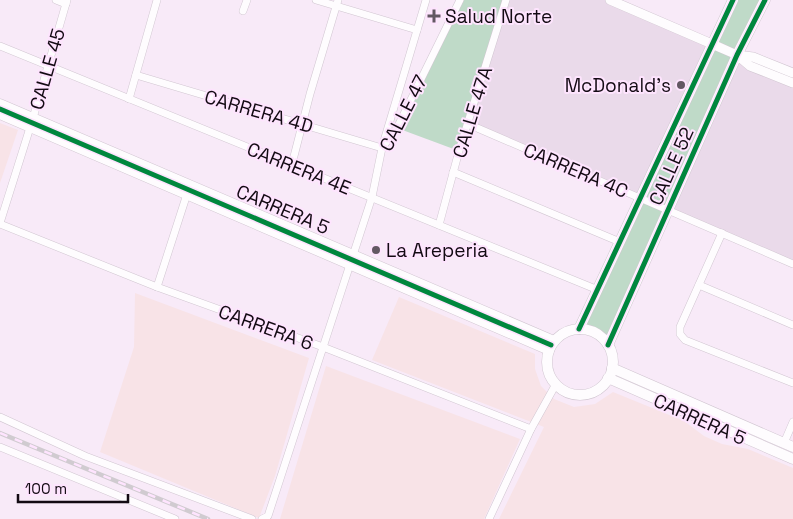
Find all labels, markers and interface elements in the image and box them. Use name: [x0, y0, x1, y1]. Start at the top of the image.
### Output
place label: Salud Norte: [445, 4, 552, 29]
marker: Salud Norte: [427, 9, 441, 23]
street label: CALLE 45: [24, 25, 71, 113]
street label: CALLE 47A: [447, 63, 498, 161]
street label: CALLE 47: [374, 71, 433, 156]
place label: McDonald's: [565, 73, 671, 98]
marker: McDonald's: [675, 79, 687, 91]
street label: CARRERA 4D: [202, 84, 316, 139]
street label: CALLE 52: [643, 123, 700, 209]
street label: CARRERA 4E: [243, 136, 354, 201]
street label: CARRERA 4C: [520, 137, 632, 204]
street label: CARRERA 5: [232, 179, 333, 240]
place label: La Areperia: [386, 238, 488, 263]
marker: La Areperia: [370, 244, 382, 256]
street label: CARRERA 6: [215, 299, 317, 356]
street label: CARRERA 5: [650, 388, 750, 451]
scale bar: [18, 472, 128, 504]
text: 100 m: [25, 479, 67, 498]

